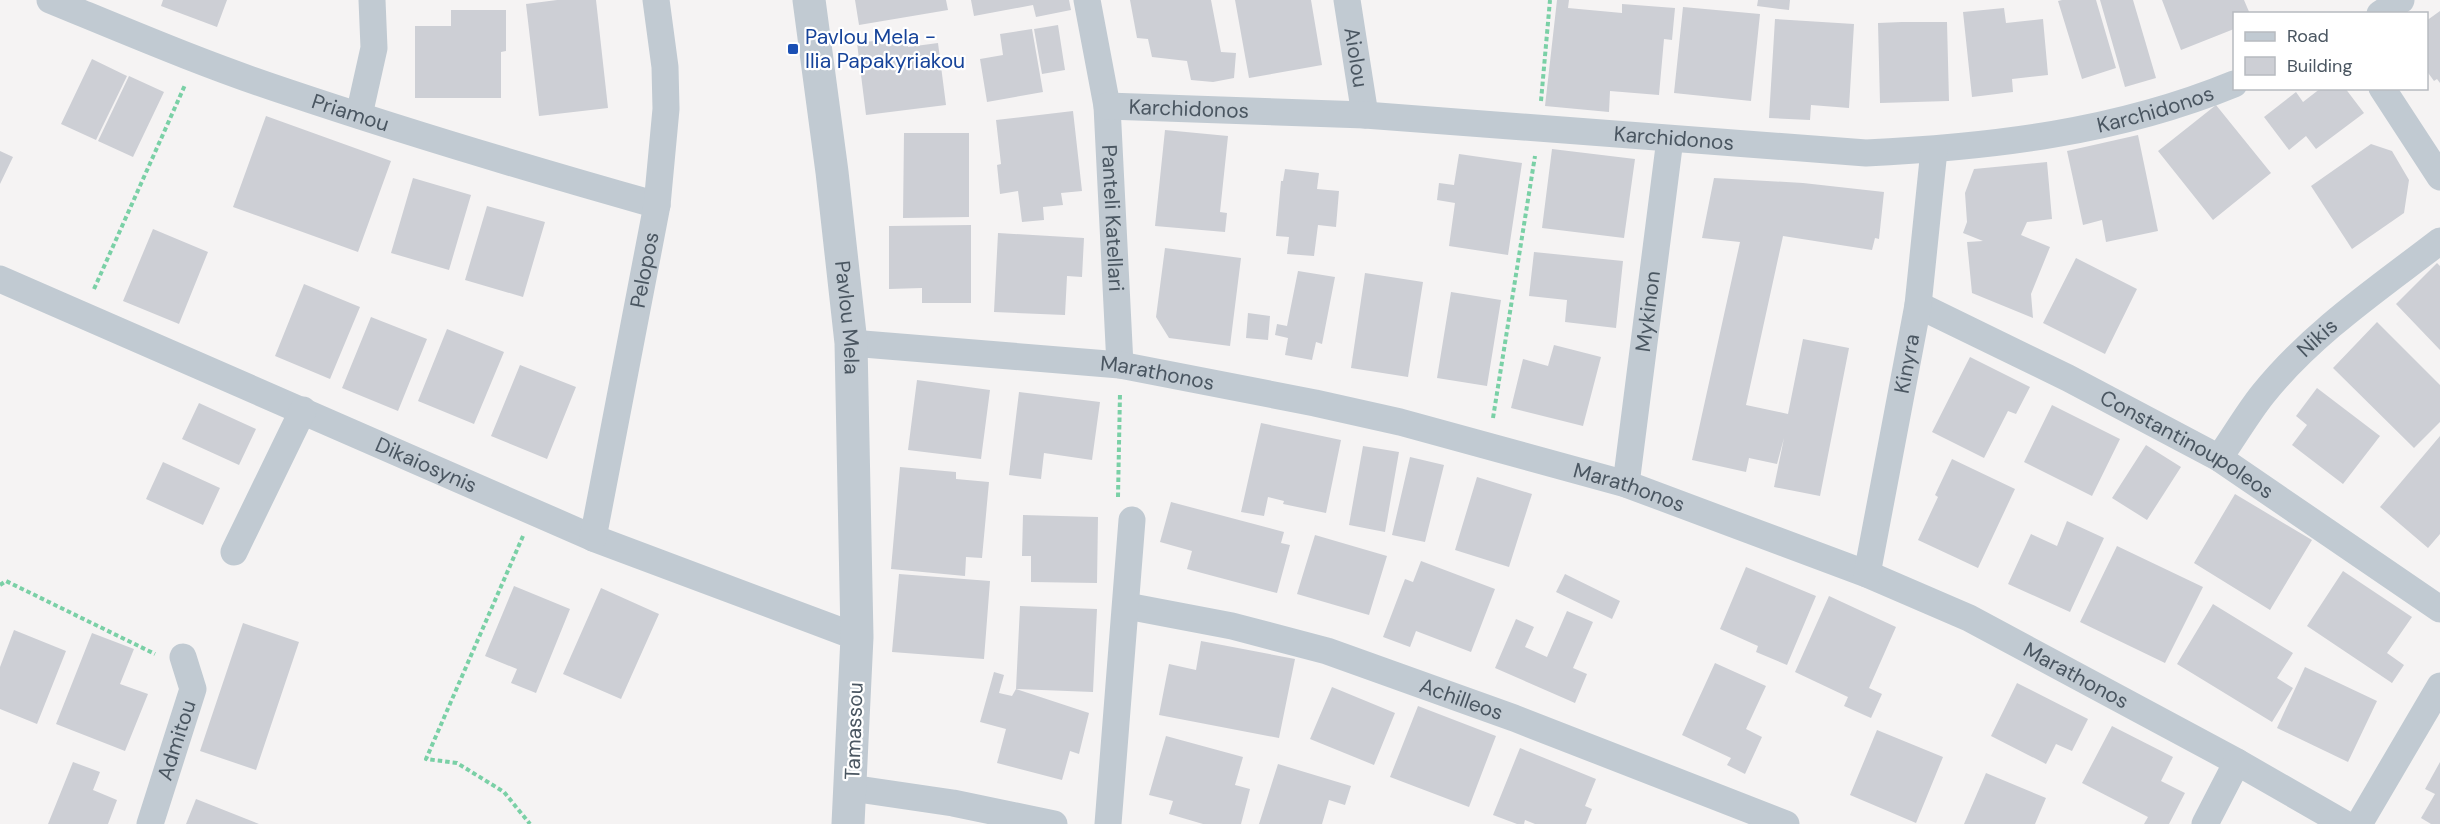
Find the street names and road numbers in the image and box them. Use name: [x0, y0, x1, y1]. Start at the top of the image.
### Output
street label: Aiolou: [1337, 25, 1374, 89]
street label: Karchidonos: [2094, 79, 2218, 139]
street label: Priamou: [308, 87, 393, 138]
street label: Karchidonos: [1128, 93, 1250, 125]
street label: Karchidonos: [1613, 120, 1735, 157]
street label: Panteli Katellari: [1095, 144, 1130, 292]
street label: Pelopos: [624, 230, 666, 310]
street label: Pavlou Mela: [828, 259, 866, 375]
street label: Mykinon: [1629, 269, 1667, 354]
street label: Nikis: [2291, 312, 2344, 363]
street label: Kinyra: [1888, 332, 1926, 396]
street label: Marathonos: [1099, 349, 1217, 397]
street label: Constantinoupoleos: [2095, 383, 2279, 505]
street label: Dikaiosynis: [371, 431, 481, 500]
street label: Marathonos: [1570, 456, 1689, 519]
street label: Marathonos: [2018, 636, 2134, 715]
street label: Achilleos: [1416, 671, 1507, 727]
street label: Tamassou: [838, 682, 870, 780]
street label: Admitou: [151, 696, 203, 784]

